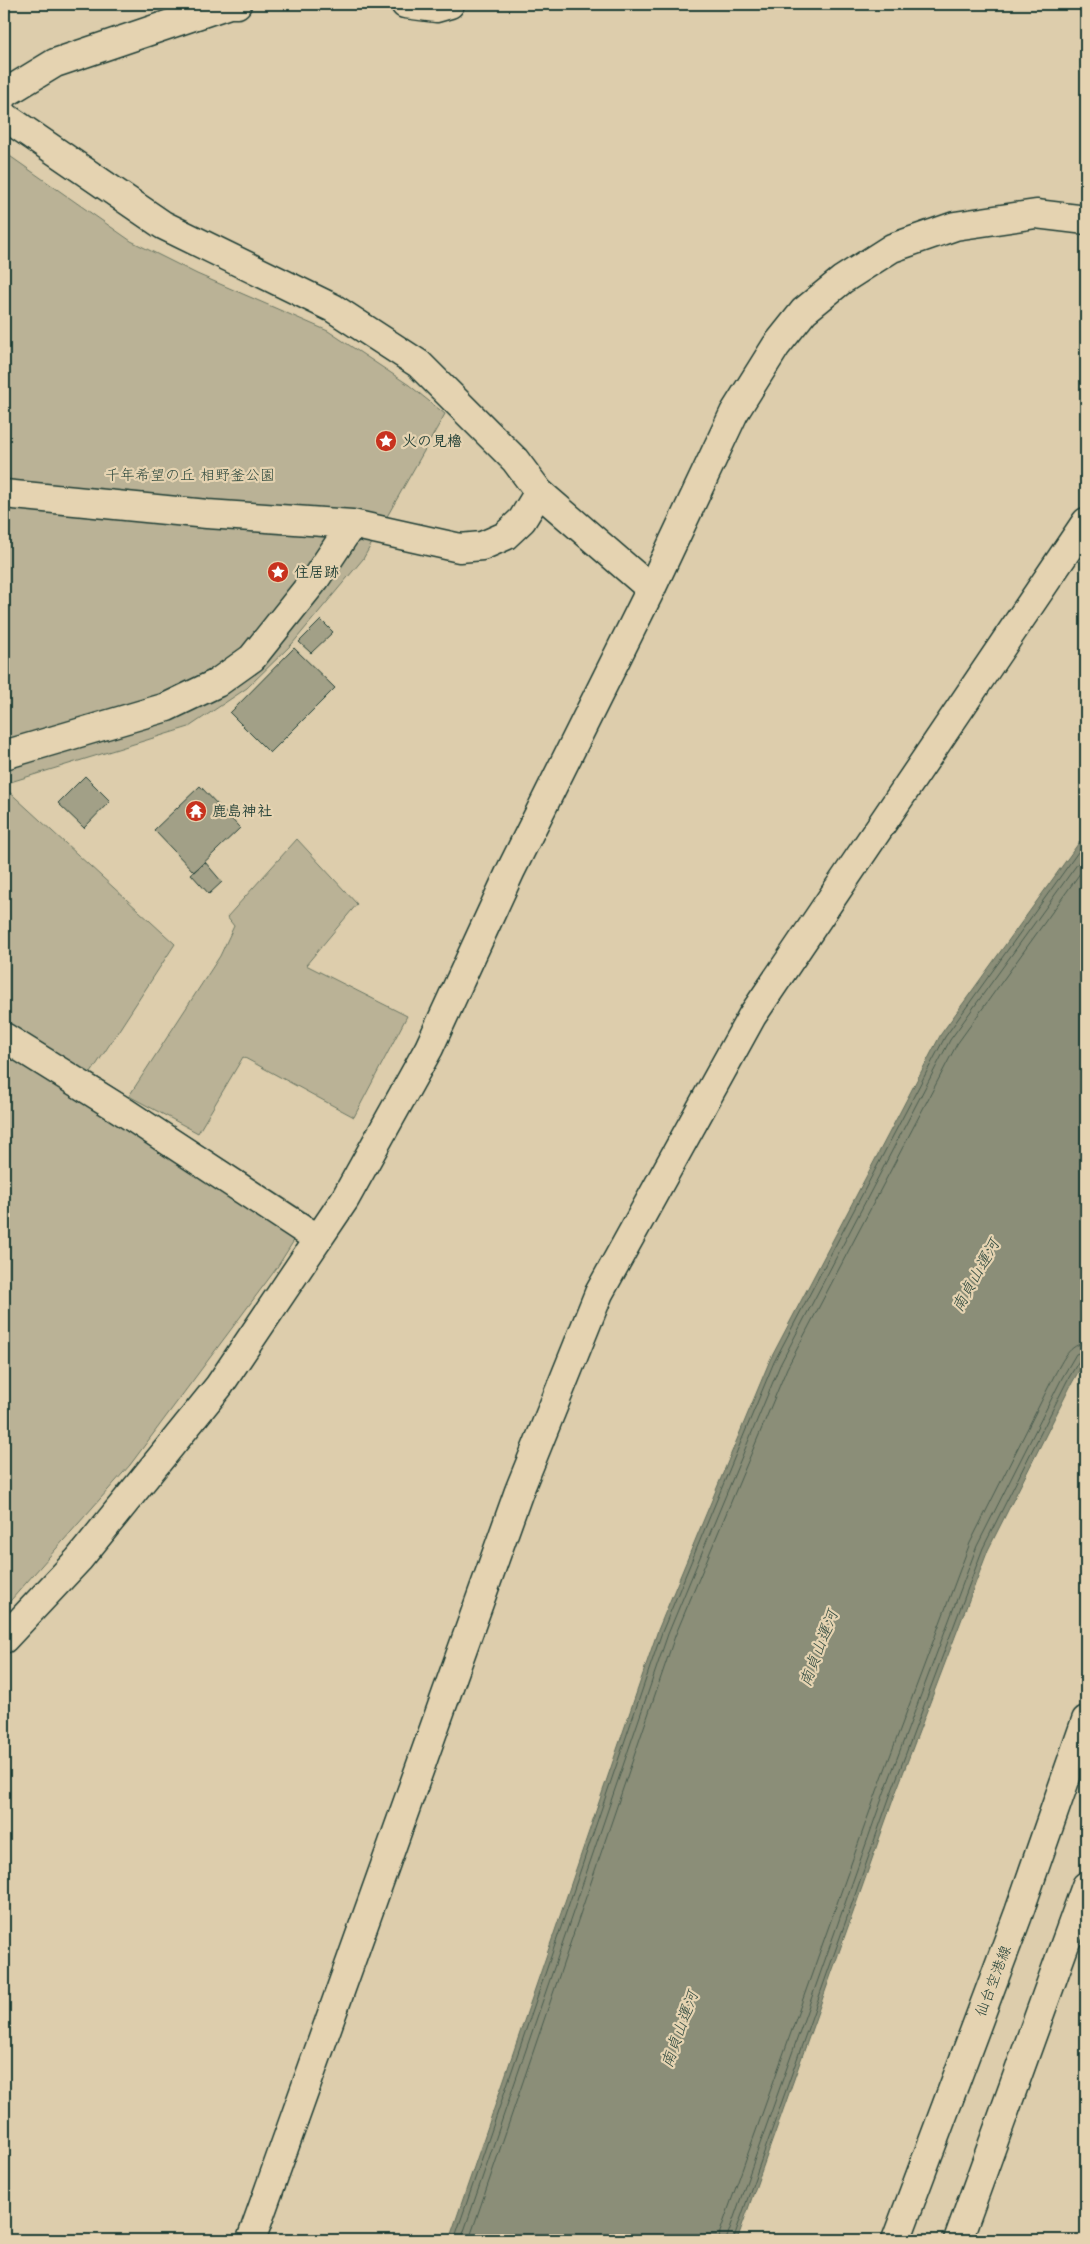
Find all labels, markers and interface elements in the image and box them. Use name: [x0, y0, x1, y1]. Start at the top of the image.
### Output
place icon: 火の見櫓: [374, 429, 398, 453]
place label: 火の見櫓: [402, 430, 462, 450]
park label: 千年希望の丘 相野釜公園: [105, 464, 275, 484]
place icon: 住居跡: [266, 560, 290, 584]
place label: 住居跡: [294, 561, 339, 581]
temple icon: 鹿島神社: [184, 799, 208, 823]
place label: 鹿島神社: [212, 800, 272, 820]
water label: 南貞山運河: [946, 1233, 1004, 1315]
water label: 南貞山運河: [793, 1605, 842, 1689]
street label: 仙台空港線: [969, 1942, 1015, 2019]
water label: 南貞山運河: [655, 1986, 703, 2070]

